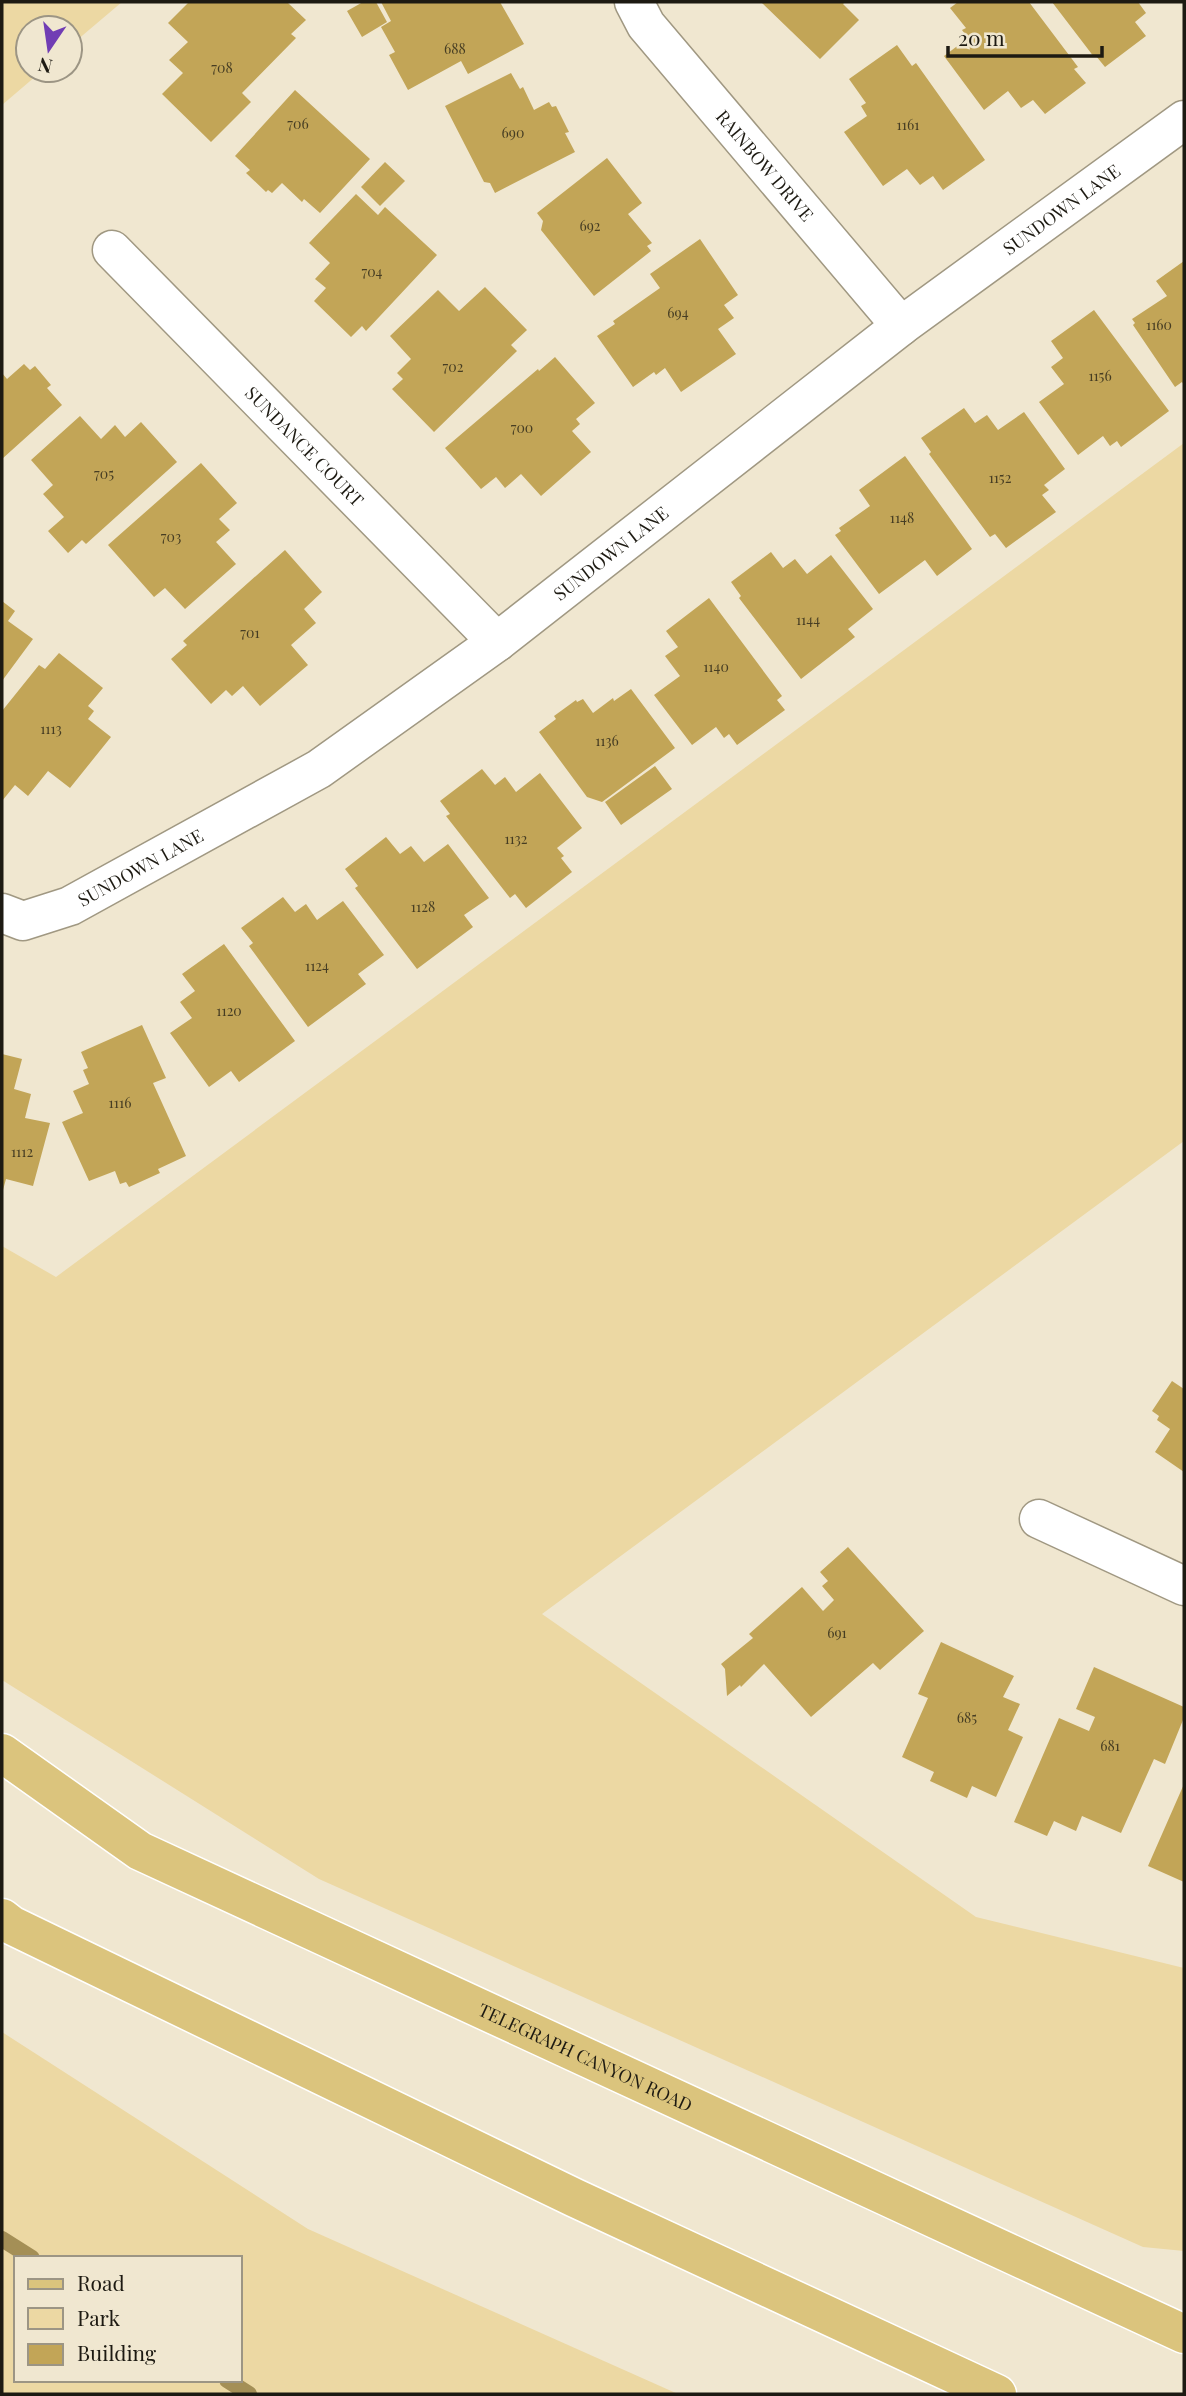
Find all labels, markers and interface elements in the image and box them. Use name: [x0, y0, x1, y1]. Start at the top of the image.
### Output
north arrow: [14, 14, 84, 84]
scale bar: [948, 14, 1102, 58]
text: 20 m: [958, 23, 1005, 51]
house number: 688: [444, 39, 466, 58]
text: N: [35, 52, 55, 81]
house number: 708: [211, 58, 233, 77]
street label: RAINBOW DRIVE: [711, 105, 819, 226]
house number: 706: [287, 114, 309, 133]
house number: 1161: [897, 115, 919, 134]
house number: 690: [502, 123, 524, 142]
street label: SUNDOWN LANE: [998, 158, 1125, 260]
house number: 692: [579, 216, 601, 235]
house number: 704: [362, 262, 383, 281]
house number: 694: [667, 303, 689, 322]
house number: 1160: [1146, 315, 1172, 334]
house number: 702: [443, 357, 464, 376]
house number: 1156: [1088, 366, 1112, 385]
street label: SUNDANCE COURT: [240, 381, 369, 511]
house number: 700: [511, 418, 533, 437]
house number: 705: [94, 464, 114, 483]
house number: 1152: [989, 468, 1012, 487]
street label: SUNDOWN LANE: [548, 501, 673, 606]
house number: 1148: [890, 508, 914, 527]
house number: 703: [161, 527, 181, 546]
house number: 1144: [796, 610, 820, 629]
house number: 701: [240, 623, 260, 642]
house number: 1140: [703, 657, 729, 676]
house number: 1113: [40, 719, 62, 738]
house number: 1136: [595, 731, 619, 750]
street label: SUNDOWN LANE: [73, 823, 207, 912]
house number: 1132: [504, 829, 528, 848]
house number: 1128: [411, 897, 435, 916]
house number: 1124: [305, 956, 329, 975]
house number: 1120: [216, 1001, 242, 1020]
house number: 1116: [109, 1093, 131, 1112]
house number: 1112: [11, 1142, 33, 1161]
house number: 691: [827, 1623, 847, 1642]
house number: 685: [957, 1708, 977, 1727]
house number: 681: [1100, 1736, 1120, 1755]
street label: TELEGRAPH CANYON ROAD: [475, 1997, 696, 2117]
legend: [14, 2256, 242, 2382]
text: Road: [77, 2268, 125, 2296]
text: Park: [77, 2303, 121, 2331]
text: Building: [77, 2338, 156, 2366]

